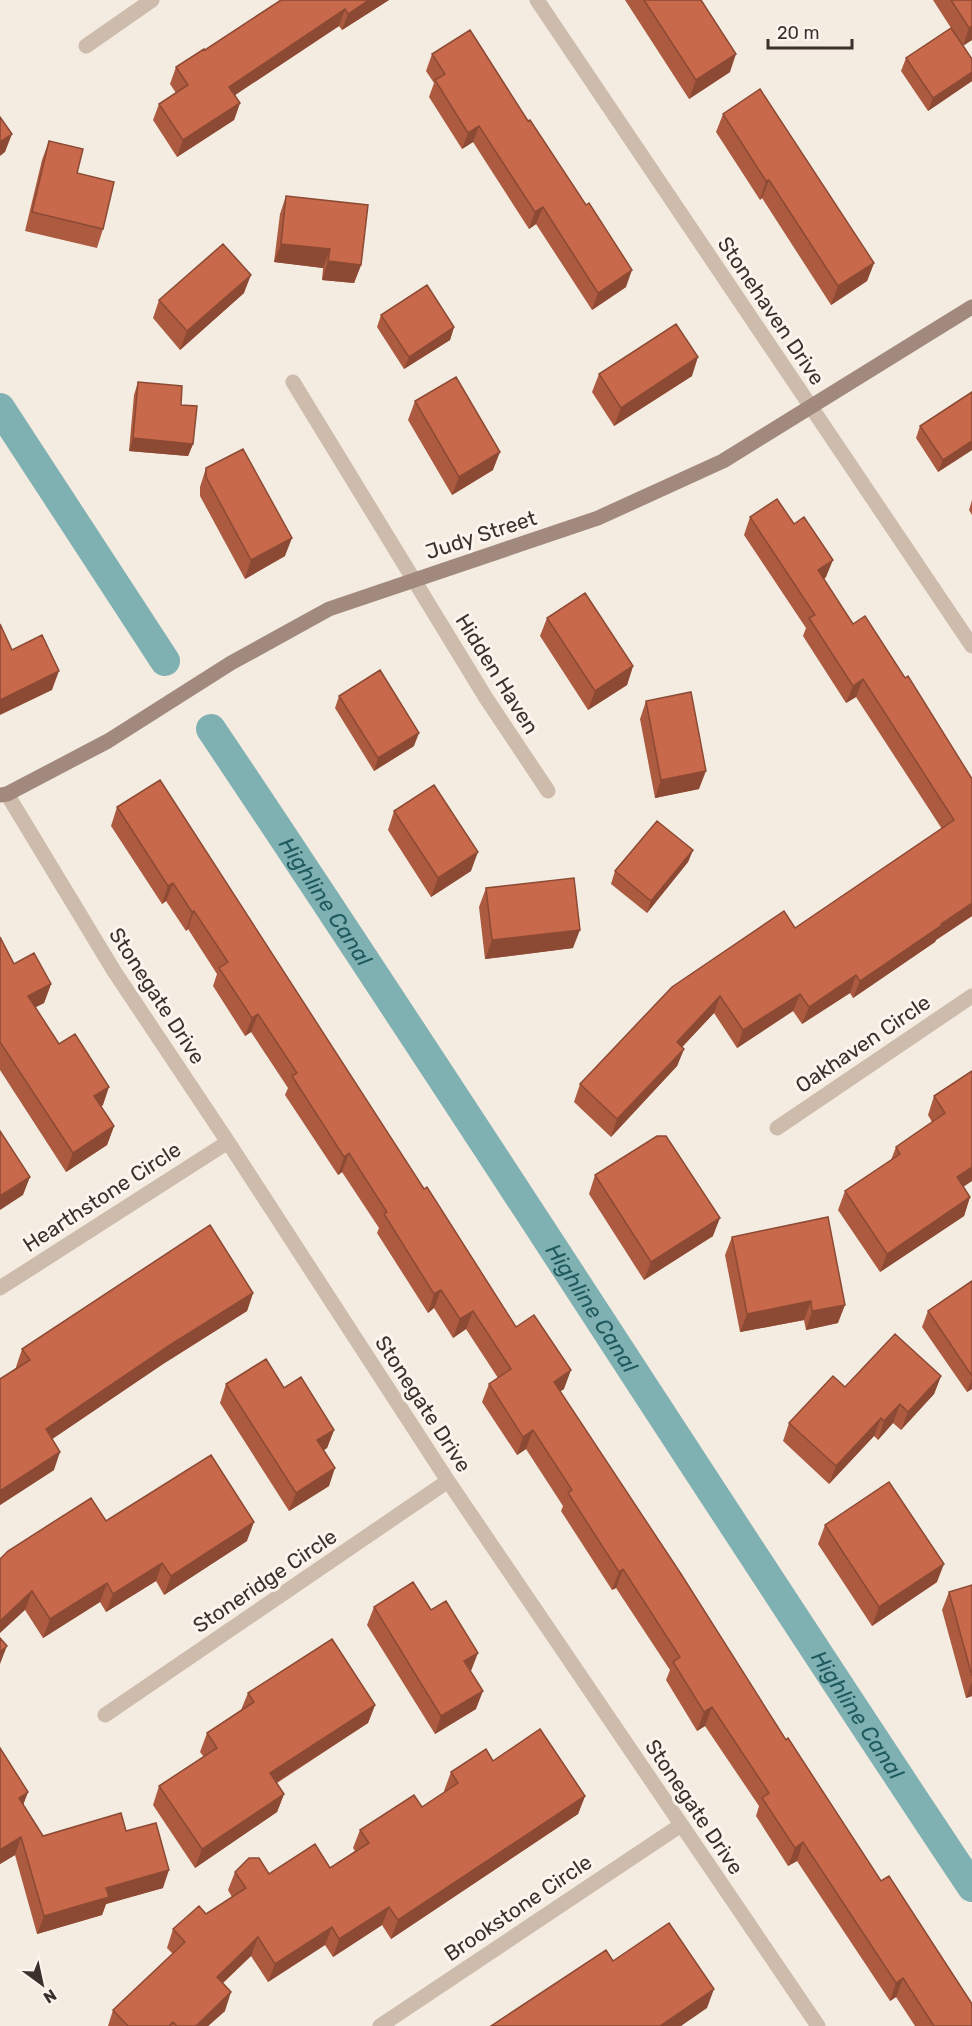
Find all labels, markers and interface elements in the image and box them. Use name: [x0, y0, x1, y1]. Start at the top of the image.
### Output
scale bar: [768, 12, 852, 50]
text: 20 m: [777, 22, 819, 44]
street label: Stonehaven Drive: [713, 232, 830, 390]
street label: Judy Street: [422, 505, 540, 564]
street label: Hidden Haven: [451, 609, 544, 738]
water label: Highline Canal: [273, 832, 378, 971]
street label: Stonegate Drive: [104, 923, 211, 1069]
street label: Oakhaven Circle: [791, 989, 935, 1098]
street label: Hearthstone Circle: [18, 1136, 185, 1257]
water label: Highline Canal: [540, 1238, 644, 1378]
street label: Stonegate Drive: [370, 1331, 477, 1477]
street label: Stoneridge Circle: [188, 1523, 341, 1638]
water label: Highline Canal: [805, 1645, 910, 1785]
street label: Stonegate Drive: [640, 1734, 749, 1879]
street label: Brookstone Circle: [439, 1849, 596, 1966]
north arrow: [12, 1954, 72, 2014]
text: N: [40, 1985, 60, 2007]

